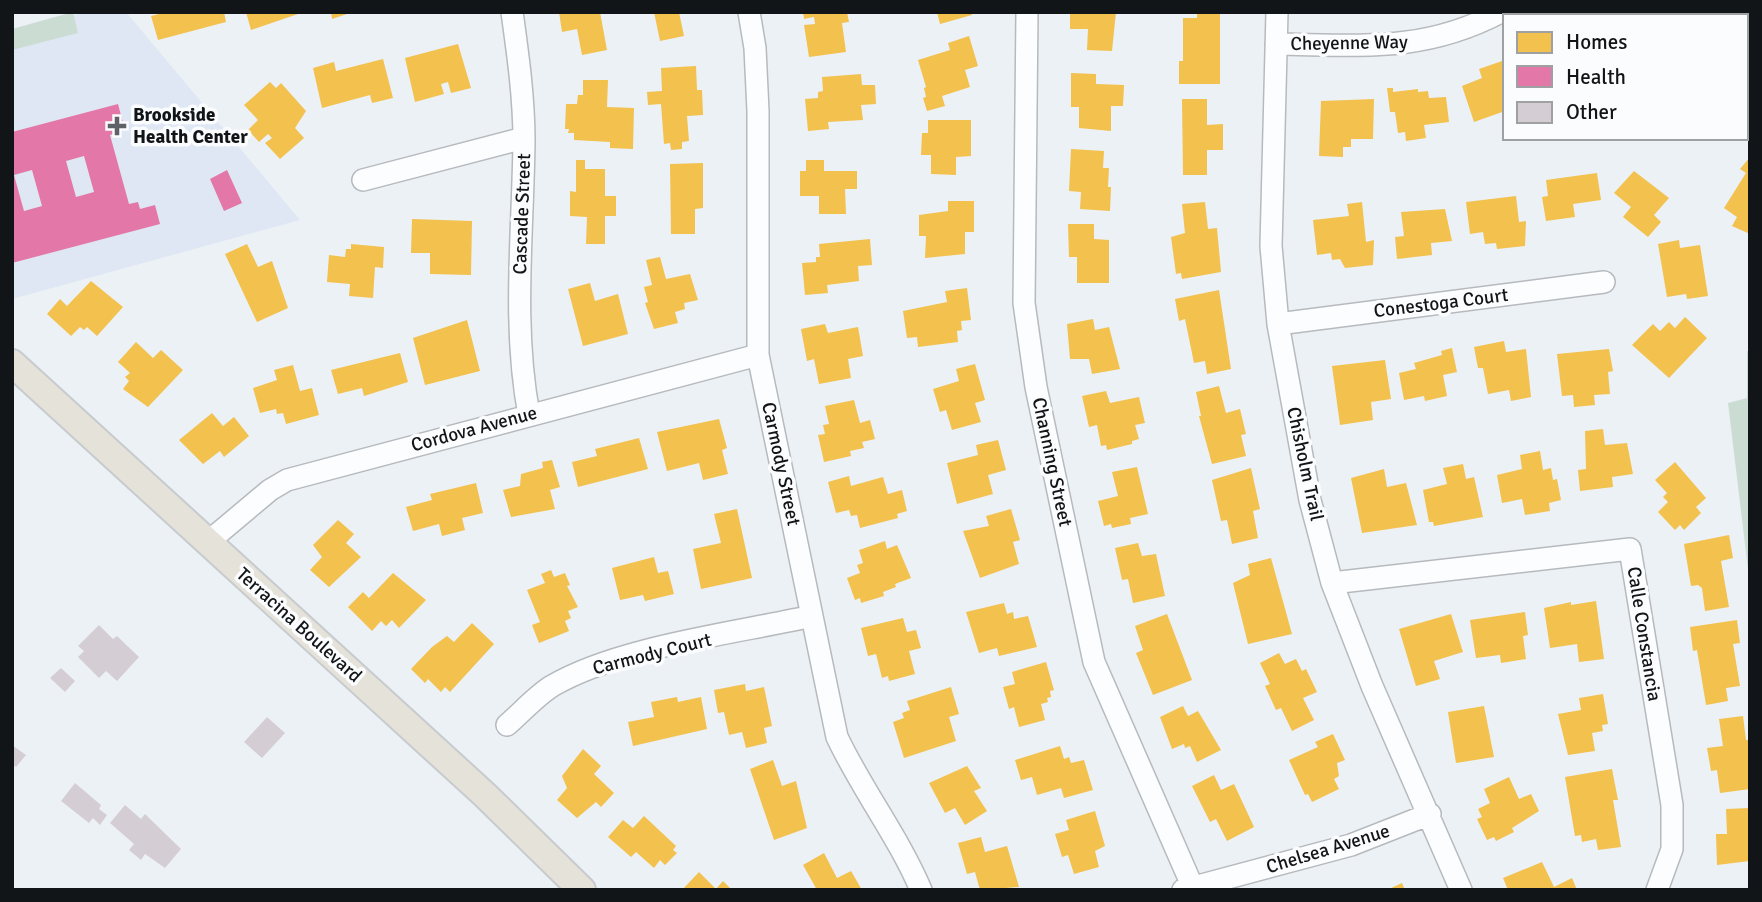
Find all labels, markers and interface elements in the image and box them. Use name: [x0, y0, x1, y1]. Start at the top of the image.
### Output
legend: [1503, 14, 1748, 140]
text: Homes: [1566, 29, 1628, 55]
street label: Cheyenne Way: [1290, 30, 1408, 56]
text: Health: [1566, 64, 1626, 90]
text: Other: [1566, 99, 1617, 125]
place label: Brookside Health Center: [133, 103, 248, 149]
marker: Brookside Health Center: [107, 116, 127, 136]
street label: Cascade Street: [508, 153, 536, 275]
street label: Conestoga Court: [1372, 283, 1510, 323]
street label: Channing Street: [1027, 395, 1077, 529]
street label: Carmody Street: [756, 400, 806, 528]
street label: Cordova Avenue: [408, 401, 540, 457]
street label: Chisholm Trail: [1281, 405, 1329, 523]
street label: Terracina Boulevard: [231, 562, 367, 688]
street label: Calle Constancia: [1622, 565, 1666, 703]
street label: Carmody Court: [590, 628, 714, 680]
street label: Chelsea Avenue: [1263, 819, 1393, 879]

